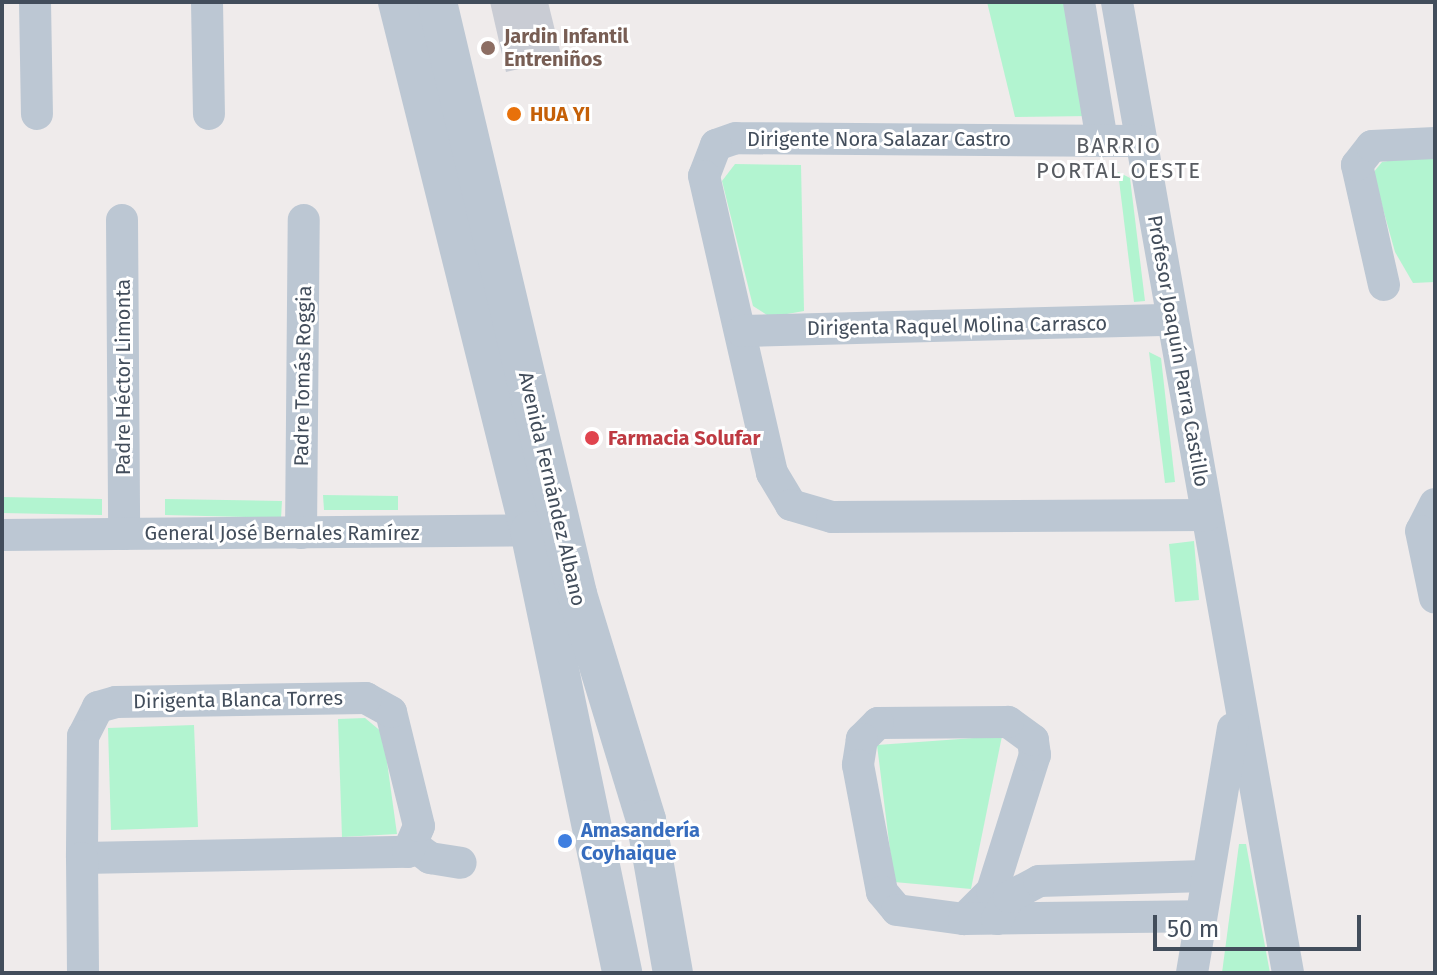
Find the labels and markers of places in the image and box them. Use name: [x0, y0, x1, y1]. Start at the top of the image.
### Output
place label: Jardin Infantil Entreniños: [504, 24, 628, 71]
marker: Jardin Infantil Entreniños: [479, 39, 497, 57]
place label: HUA YI: [530, 102, 590, 126]
marker: HUA YI: [505, 105, 523, 123]
place label: Farmacia Solufar: [608, 426, 760, 450]
marker: Farmacia Solufar: [583, 429, 601, 447]
place label: Amasandería Coyhaique: [581, 818, 700, 865]
marker: Amasandería Coyhaique: [556, 832, 574, 850]

